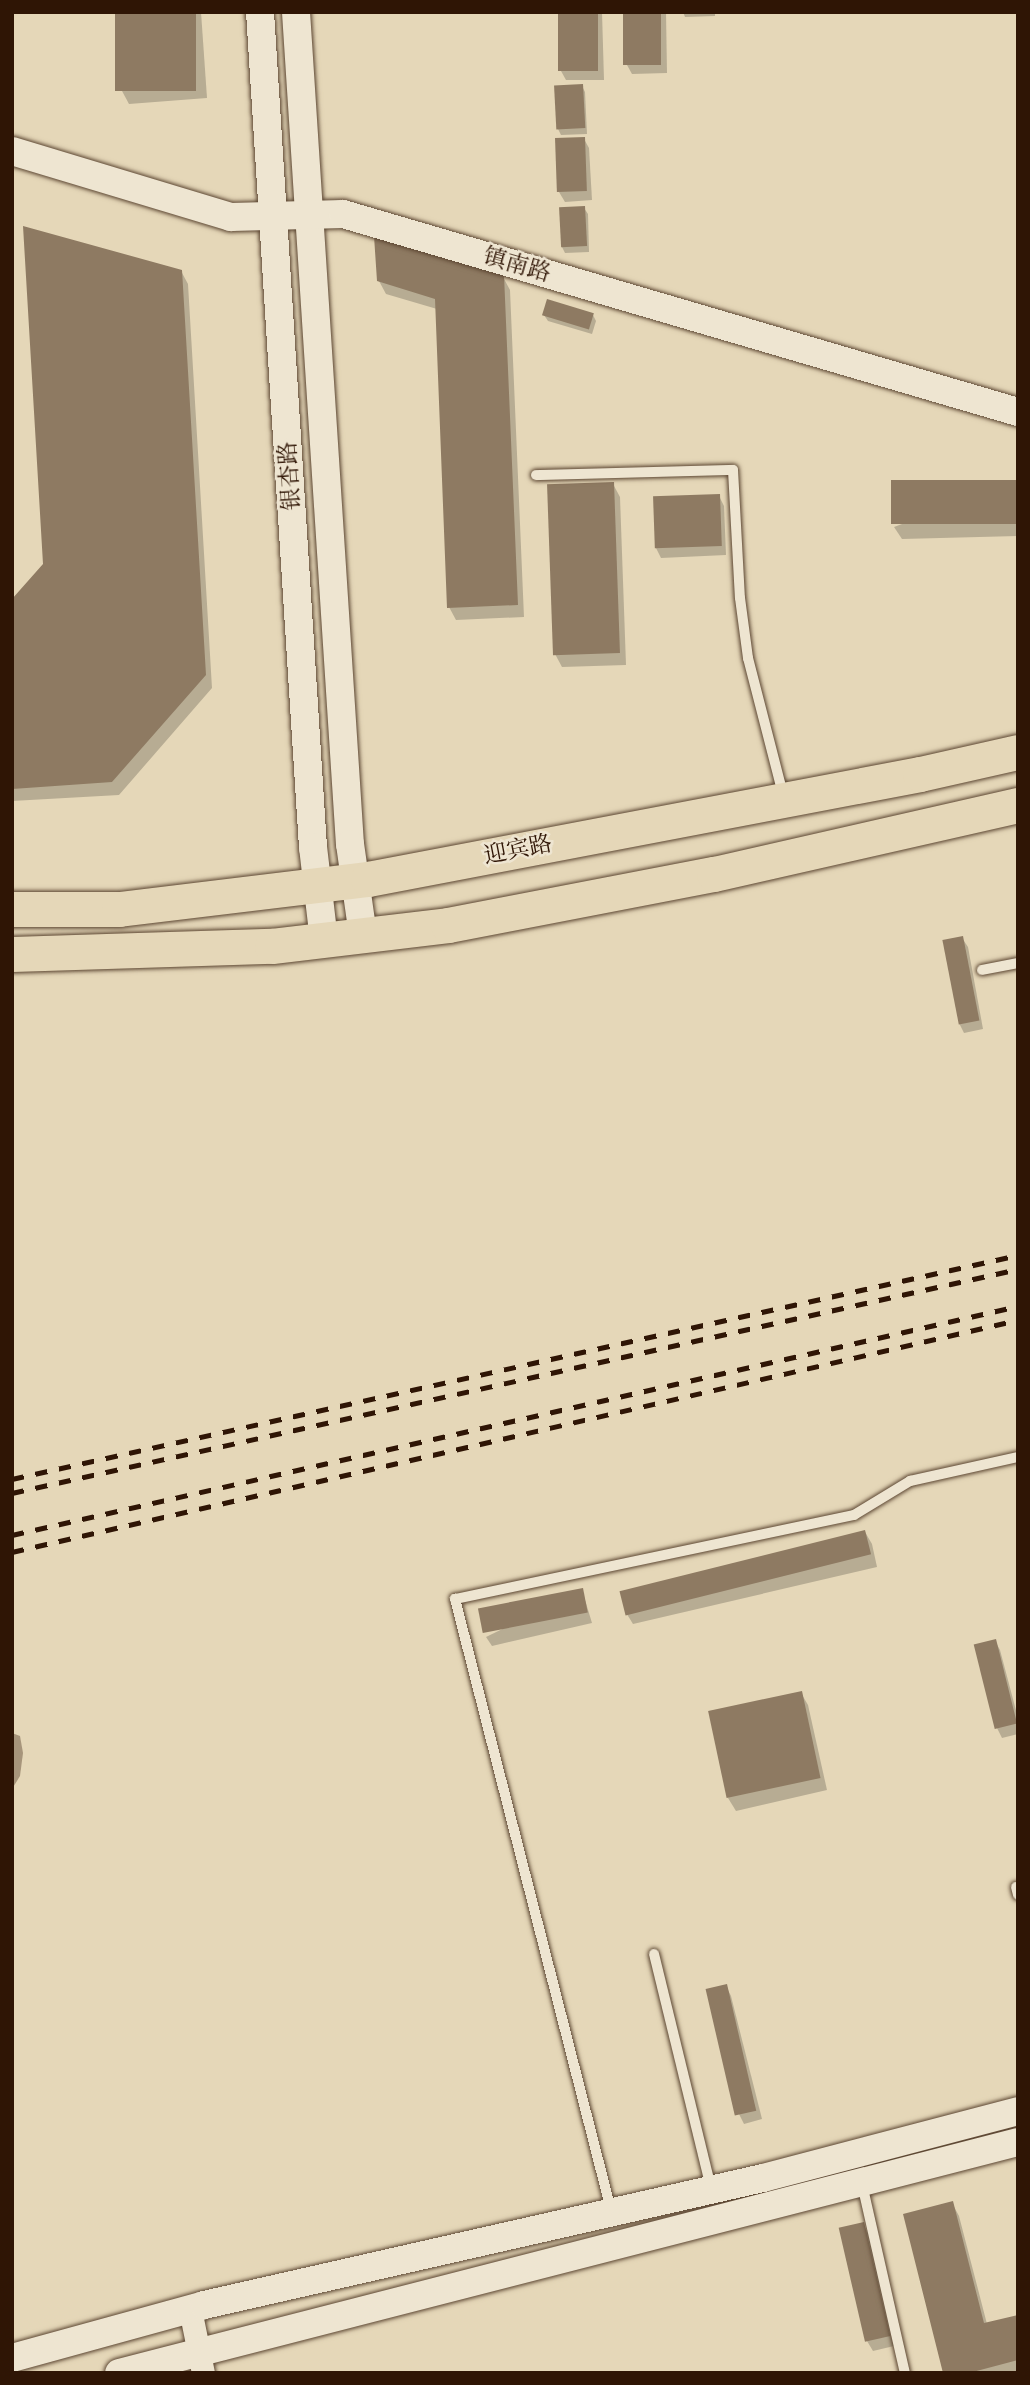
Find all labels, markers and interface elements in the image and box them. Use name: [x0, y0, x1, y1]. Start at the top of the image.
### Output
street label: 镇南路: [480, 242, 554, 288]
street label: 银杏路: [274, 441, 306, 511]
street label: 迎宾路: [482, 830, 554, 870]

